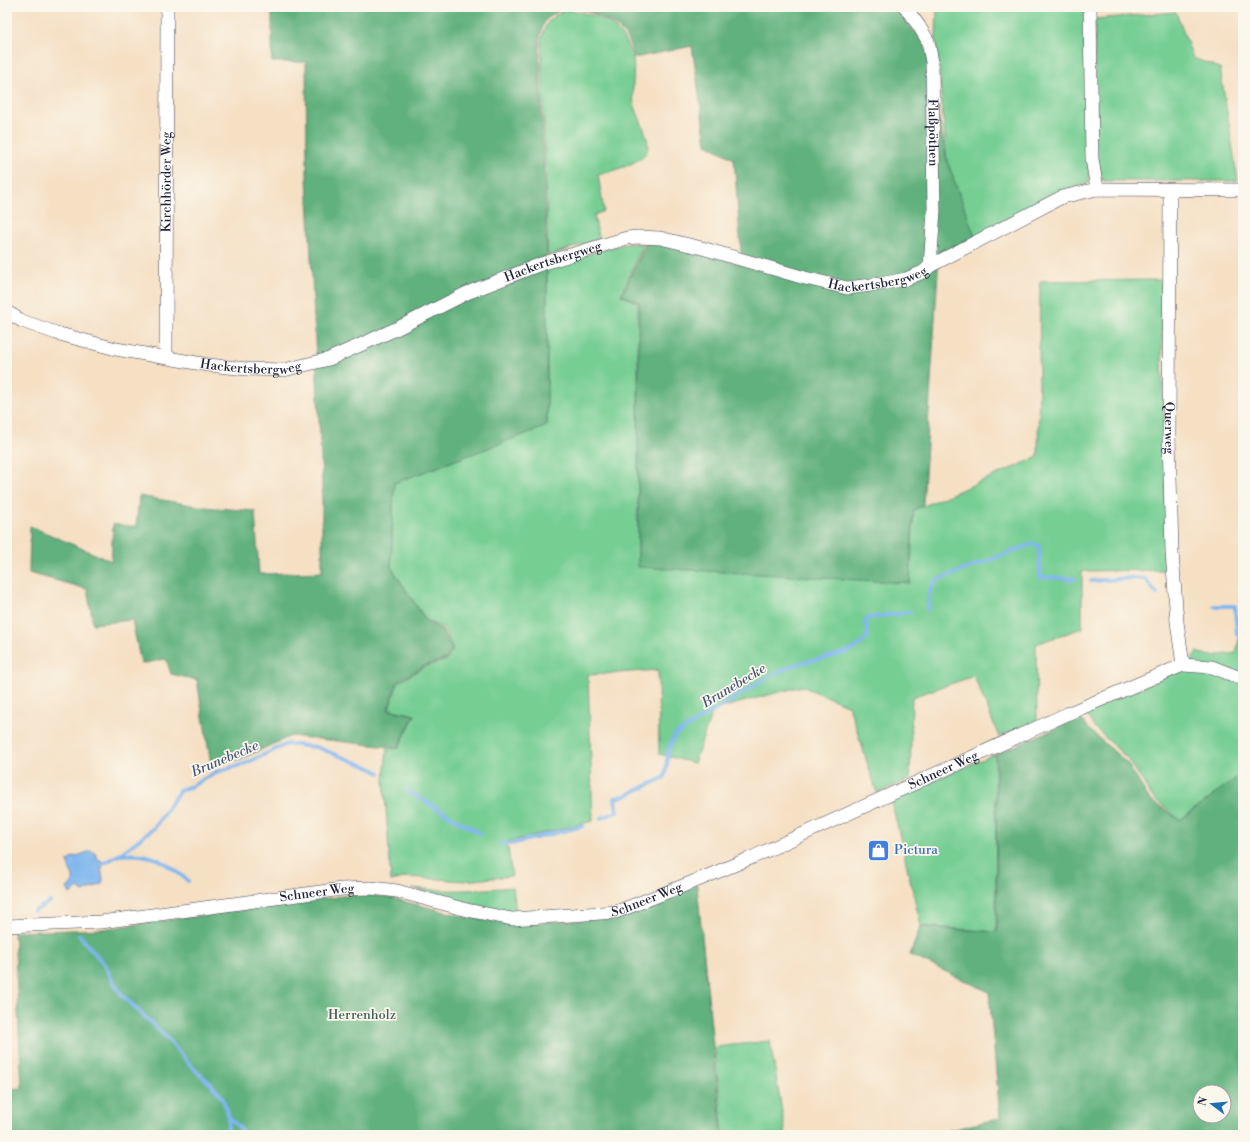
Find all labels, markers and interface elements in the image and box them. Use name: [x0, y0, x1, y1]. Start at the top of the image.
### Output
street label: Flaßpöthen: [924, 98, 941, 167]
street label: Kirchhörder Weg: [158, 131, 175, 232]
street label: Hackertsbergweg: [502, 238, 604, 286]
street label: Hackertsbergweg: [826, 263, 932, 296]
street label: Hackertsbergweg: [199, 356, 303, 378]
street label: Querweg: [1161, 402, 1177, 455]
water label: Brunebecke: [698, 660, 770, 713]
water label: Brunebecke: [188, 737, 262, 782]
street label: Schneer Weg: [906, 747, 981, 793]
shop icon: Pictura: [866, 837, 892, 863]
place label: Pictura: [894, 842, 938, 858]
street label: Schneer Weg: [611, 879, 685, 920]
street label: Schneer Weg: [279, 881, 355, 905]
park label: Herrenholz: [328, 1007, 396, 1023]
north arrow: [1192, 1084, 1232, 1124]
text: N: [1195, 1095, 1211, 1108]

